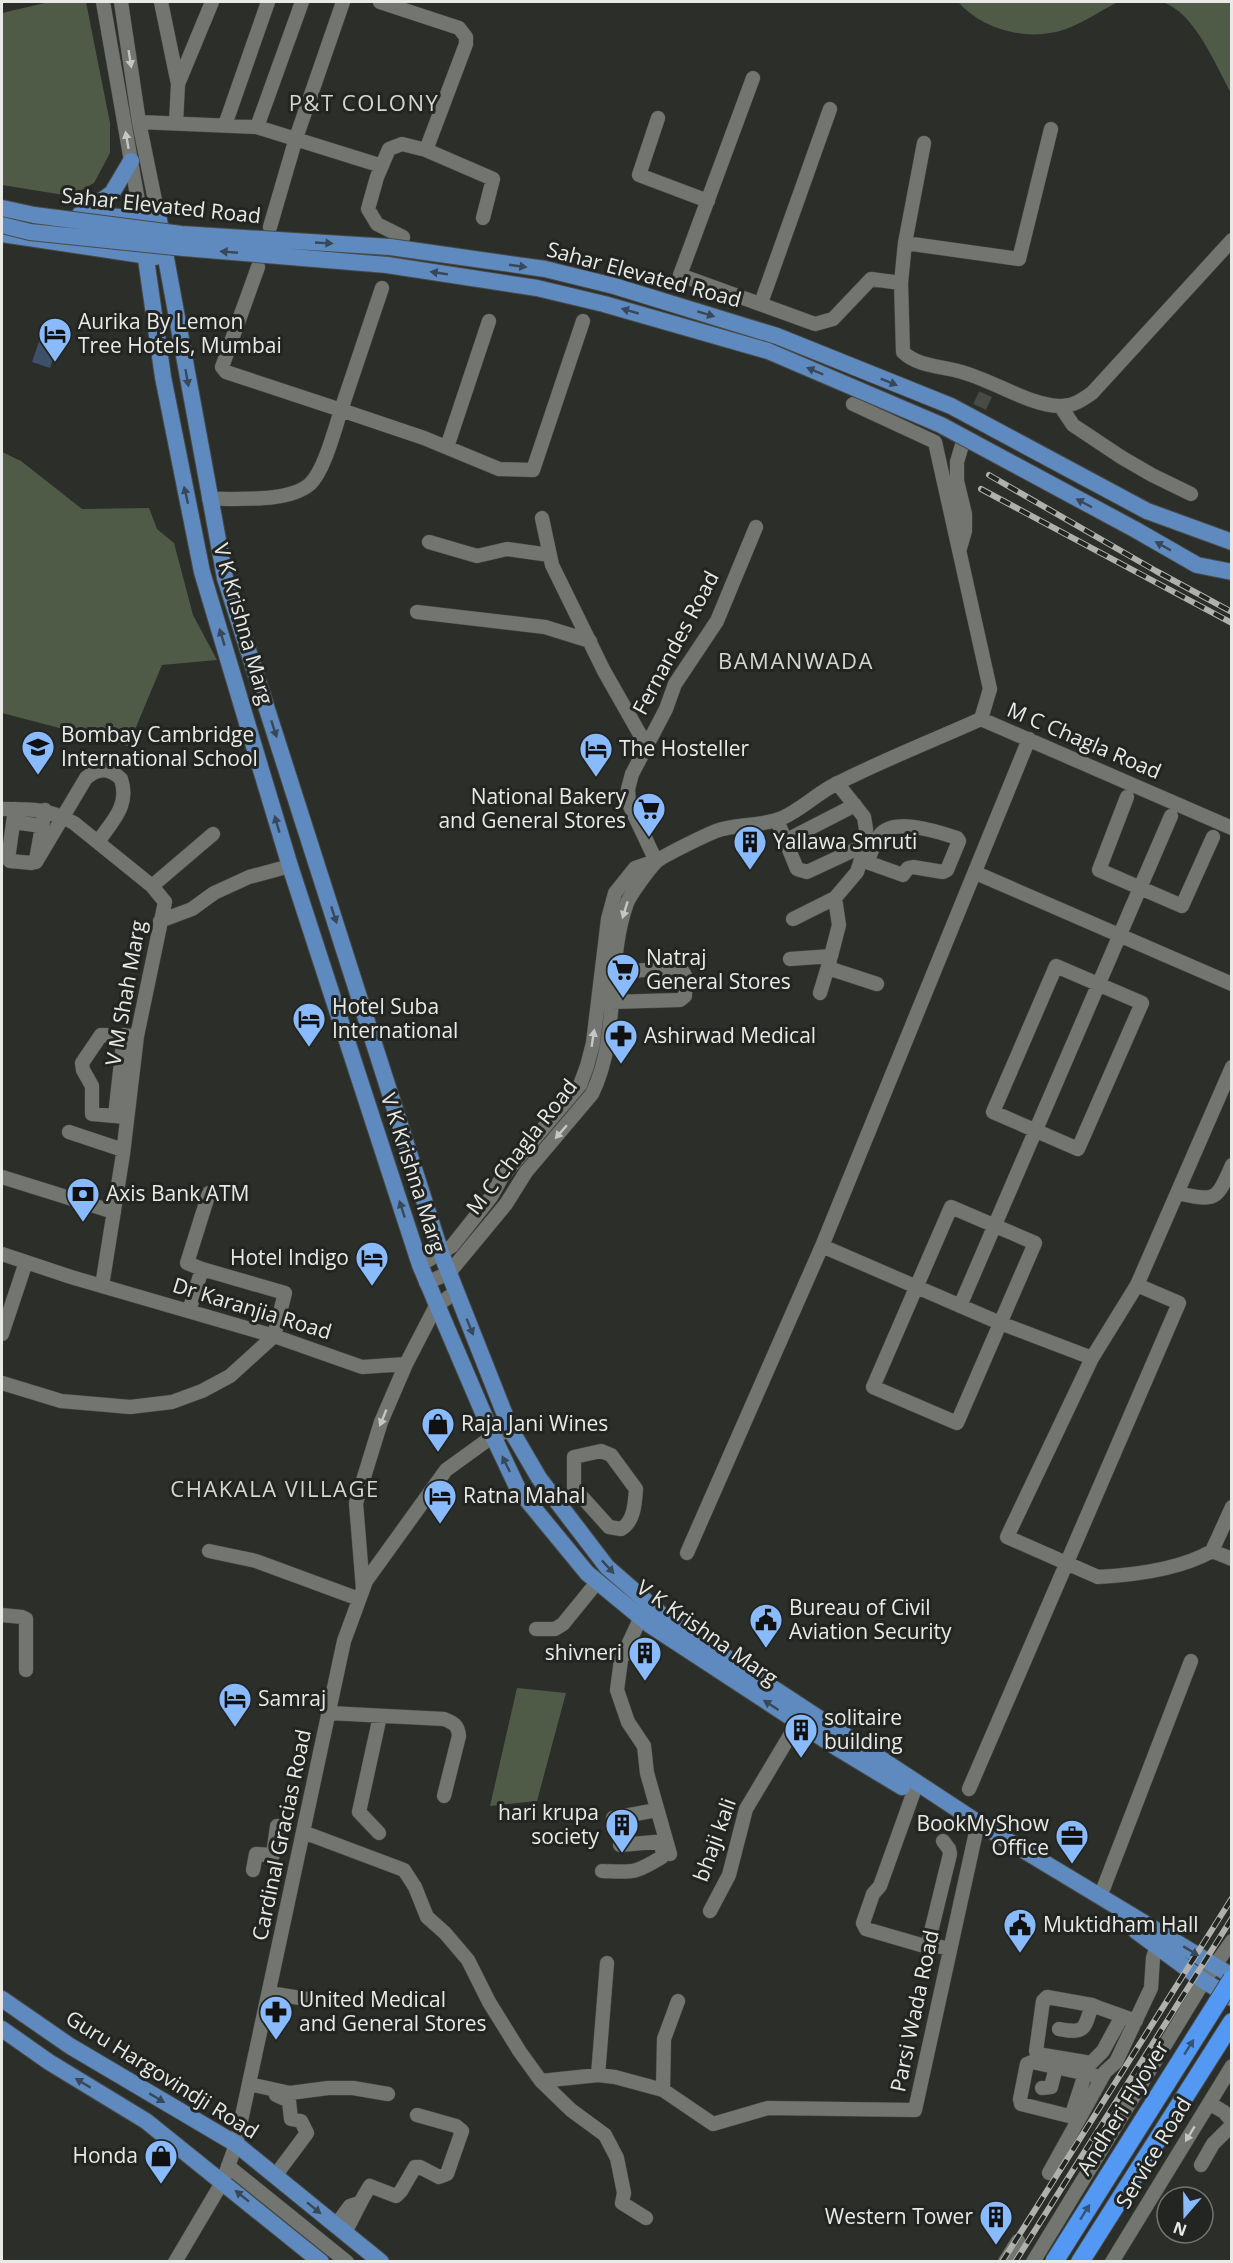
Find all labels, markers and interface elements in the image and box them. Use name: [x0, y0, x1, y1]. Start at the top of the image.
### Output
one-way arrow: [125, 50, 134, 69]
district label: P&T COLONY: [289, 87, 439, 117]
one-way arrow: [123, 130, 132, 149]
street label: Sahar Elevated Road: [60, 181, 262, 229]
street label: Sahar Elevated Road: [544, 235, 745, 313]
one-way arrow: [315, 238, 334, 247]
one-way arrow: [219, 247, 238, 257]
one-way arrow: [509, 261, 528, 270]
one-way arrow: [429, 268, 448, 277]
one-way arrow: [621, 306, 639, 315]
place label: Aurika By Lemon Tree Hotels, Mumbai: [78, 307, 282, 359]
one-way arrow: [697, 310, 715, 319]
hotel icon: Aurika By Lemon Tree Hotels, Mumbai: [37, 316, 73, 363]
one-way arrow: [806, 366, 824, 376]
one-way arrow: [183, 368, 192, 387]
one-way arrow: [881, 377, 899, 387]
one-way arrow: [181, 486, 191, 505]
one-way arrow: [1076, 498, 1093, 508]
street label: V K Krishna Marg: [208, 540, 280, 708]
one-way arrow: [1155, 541, 1172, 551]
street label: Fernandes Road: [625, 566, 725, 719]
one-way arrow: [217, 628, 226, 646]
district label: BAMANWADA: [718, 645, 874, 675]
street label: M C Chagla Road: [1003, 695, 1166, 785]
place label: Bombay Cambridge International School: [61, 720, 258, 772]
one-way arrow: [270, 720, 279, 738]
school or university icon: Bombay Cambridge International School: [20, 729, 56, 776]
hotel icon: The Hosteller: [578, 731, 614, 778]
place label: The Hosteller: [619, 734, 749, 762]
place label: National Bakery and General Stores: [438, 782, 626, 834]
supermarket icon: National Bakery and General Stores: [631, 791, 667, 838]
one-way arrow: [272, 815, 281, 833]
building icon: Yallawa Smruti: [732, 824, 768, 871]
place label: Yallawa Smruti: [773, 827, 917, 855]
one-way arrow: [620, 901, 629, 919]
one-way arrow: [329, 906, 339, 924]
street label: V M Shah Marg: [98, 918, 152, 1068]
place label: Natraj General Stores: [646, 943, 791, 995]
supermarket icon: Natraj General Stores: [605, 952, 641, 999]
place label: Hotel Suba International: [332, 992, 458, 1044]
hotel icon: Hotel Suba International: [291, 1001, 327, 1048]
pharmacy icon: Ashirwad Medical: [603, 1018, 639, 1065]
place label: Ashirwad Medical: [644, 1021, 816, 1049]
one-way arrow: [589, 1028, 598, 1047]
street label: M C Chagla Road: [459, 1073, 583, 1220]
street label: V K Krishna Marg: [375, 1089, 453, 1256]
one-way arrow: [555, 1124, 568, 1139]
bank icon: Axis Bank ATM: [65, 1176, 101, 1223]
place label: Axis Bank ATM: [106, 1179, 249, 1207]
one-way arrow: [396, 1200, 406, 1218]
hotel icon: Hotel Indigo: [354, 1240, 390, 1287]
place label: Hotel Indigo: [230, 1243, 349, 1271]
street label: Dr Karanjia Road: [169, 1271, 335, 1346]
one-way arrow: [466, 1318, 475, 1336]
shop icon: Raja Jani Wines: [420, 1406, 456, 1453]
one-way arrow: [378, 1409, 388, 1427]
place label: Raja Jani Wines: [461, 1409, 608, 1437]
one-way arrow: [502, 1455, 511, 1472]
district label: CHAKALA VILLAGE: [170, 1473, 380, 1503]
hotel icon: Ratna Mahal: [422, 1478, 458, 1525]
place label: Ratna Mahal: [463, 1481, 586, 1509]
one-way arrow: [601, 1559, 615, 1574]
street label: V K Krishna Marg: [631, 1573, 784, 1691]
place label: Bureau of Civil Aviation Security: [789, 1593, 952, 1645]
public building icon: Bureau of Civil Aviation Security: [748, 1602, 784, 1649]
building icon: shivneri: [627, 1635, 663, 1682]
place label: shivneri: [545, 1638, 622, 1666]
hotel icon: Samraj: [217, 1681, 253, 1728]
place label: Samraj: [258, 1684, 326, 1712]
one-way arrow: [763, 1699, 779, 1710]
place label: solitaire building: [824, 1703, 903, 1755]
building icon: solitaire building: [783, 1712, 819, 1759]
street label: Cardinal Gracias Road: [245, 1727, 317, 1943]
street label: bhaji kali: [686, 1794, 742, 1885]
place label: hari krupa society: [498, 1798, 599, 1850]
building icon: hari krupa society: [604, 1807, 640, 1854]
place label: BookMyShow Office: [916, 1809, 1050, 1861]
office icon: BookMyShow Office: [1054, 1818, 1090, 1865]
public building icon: Muktidham Hall: [1002, 1907, 1038, 1954]
place label: Muktidham Hall: [1043, 1910, 1199, 1938]
street label: Parsi Wada Road: [883, 1927, 945, 2094]
one-way arrow: [1183, 1946, 1199, 1957]
place label: United Medical and General Stores: [299, 1985, 487, 2037]
pharmacy icon: United Medical and General Stores: [258, 1994, 294, 2041]
street label: Guru Hargovindji Road: [61, 2003, 264, 2145]
street label: Andheri Flyover: [1070, 2035, 1175, 2180]
one-way arrow: [1183, 2039, 1194, 2055]
one-way arrow: [75, 2078, 91, 2089]
street label: Service Road: [1109, 2092, 1197, 2213]
one-way arrow: [149, 2093, 165, 2104]
one-way arrow: [1185, 2126, 1196, 2142]
shop icon: Honda: [143, 2138, 179, 2185]
place label: Honda: [72, 2141, 138, 2169]
north arrow: [1155, 2185, 1215, 2245]
one-way arrow: [234, 2190, 250, 2203]
building icon: Western Tower: [978, 2199, 1014, 2246]
one-way arrow: [306, 2201, 322, 2214]
place label: Western Tower: [825, 2202, 973, 2230]
one-way arrow: [1079, 2204, 1090, 2220]
text: N: [1170, 2217, 1190, 2242]

